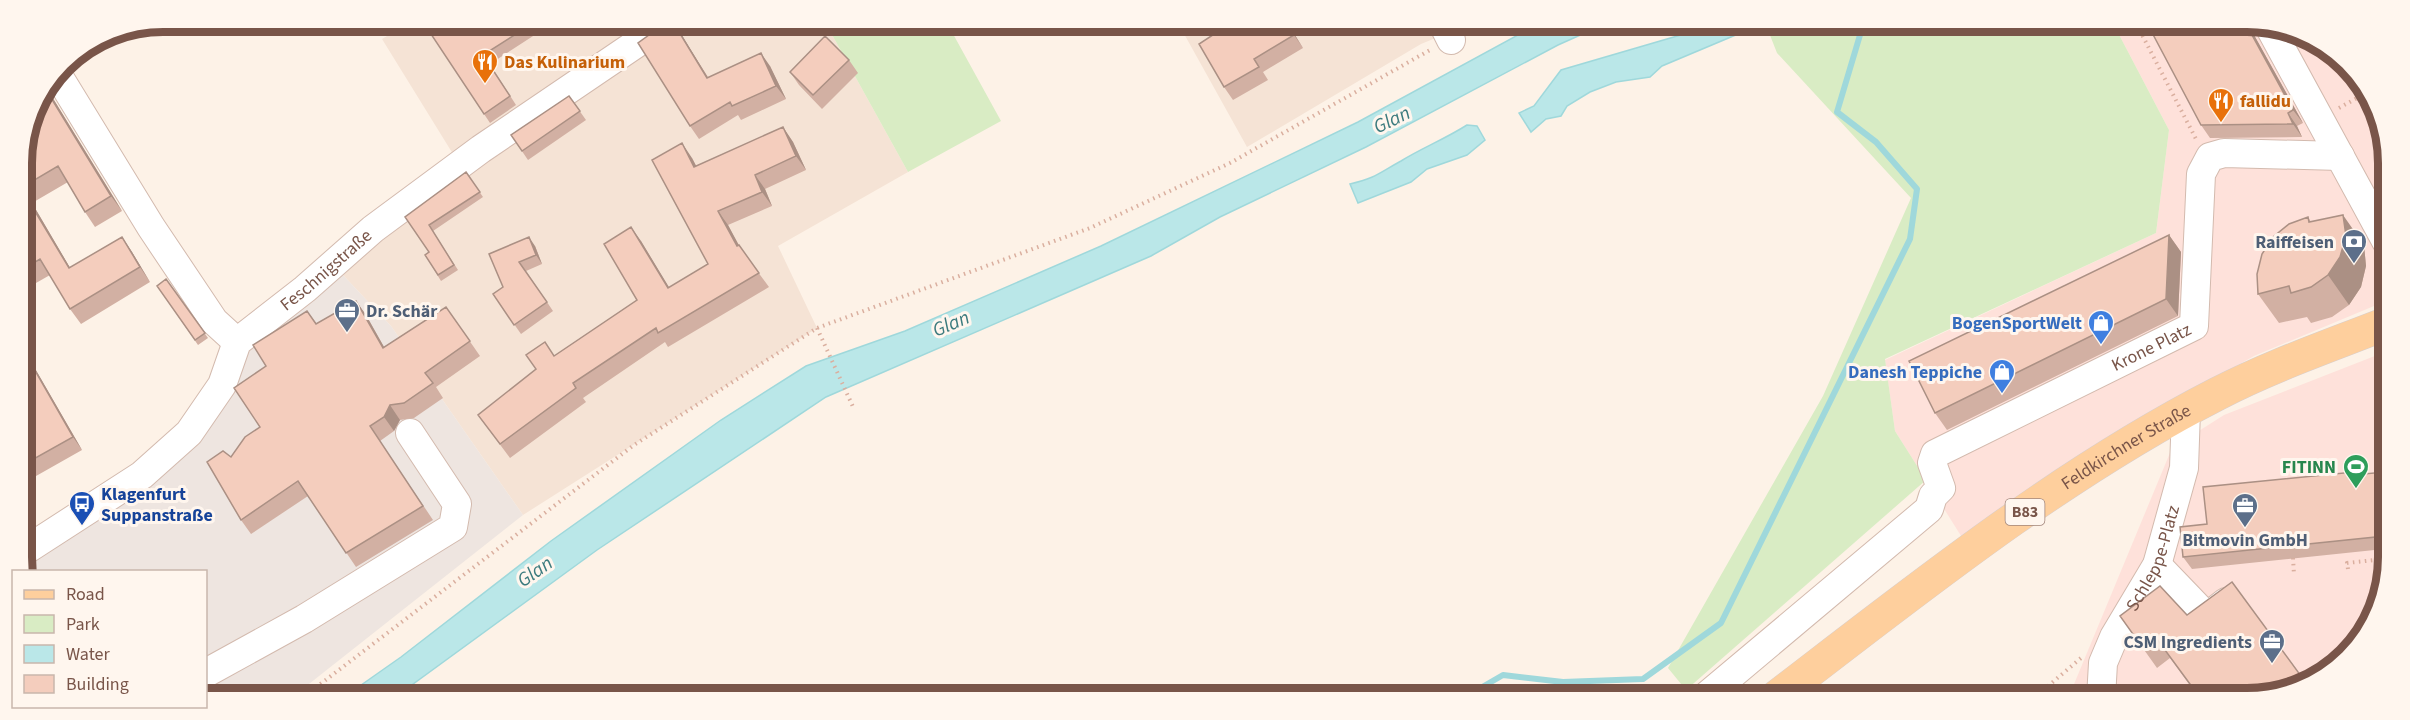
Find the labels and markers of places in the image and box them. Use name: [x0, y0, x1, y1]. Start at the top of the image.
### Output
restaurant icon: Das Kulinarium: [470, 47, 500, 85]
place label: Das Kulinarium: [504, 50, 625, 75]
restaurant icon: fallidu: [2206, 86, 2236, 124]
place label: fallidu: [2240, 89, 2291, 114]
bank icon: Raiffeisen: [2339, 227, 2369, 265]
place label: Raiffeisen: [2255, 230, 2334, 255]
office icon: Dr. Schär: [332, 296, 362, 334]
place label: Dr. Schär: [366, 299, 438, 324]
shop icon: BogenSportWelt: [2086, 308, 2116, 346]
place label: BogenSportWelt: [1952, 311, 2082, 336]
shop icon: Danesh Teppiche: [1987, 357, 2017, 395]
place label: Danesh Teppiche: [1848, 360, 1982, 385]
sports icon: FITINN: [2341, 452, 2371, 490]
place label: FITINN: [2282, 455, 2336, 480]
place label: Klagenfurt Suppanstraße: [101, 482, 213, 528]
bus stop icon: Klagenfurt Suppanstraße: [67, 489, 97, 527]
office icon: Bitmovin GmbH: [2230, 491, 2260, 529]
place label: Bitmovin GmbH: [2182, 528, 2308, 553]
office icon: CSM Ingredients: [2257, 627, 2287, 665]
place label: CSM Ingredients: [2123, 630, 2252, 655]

